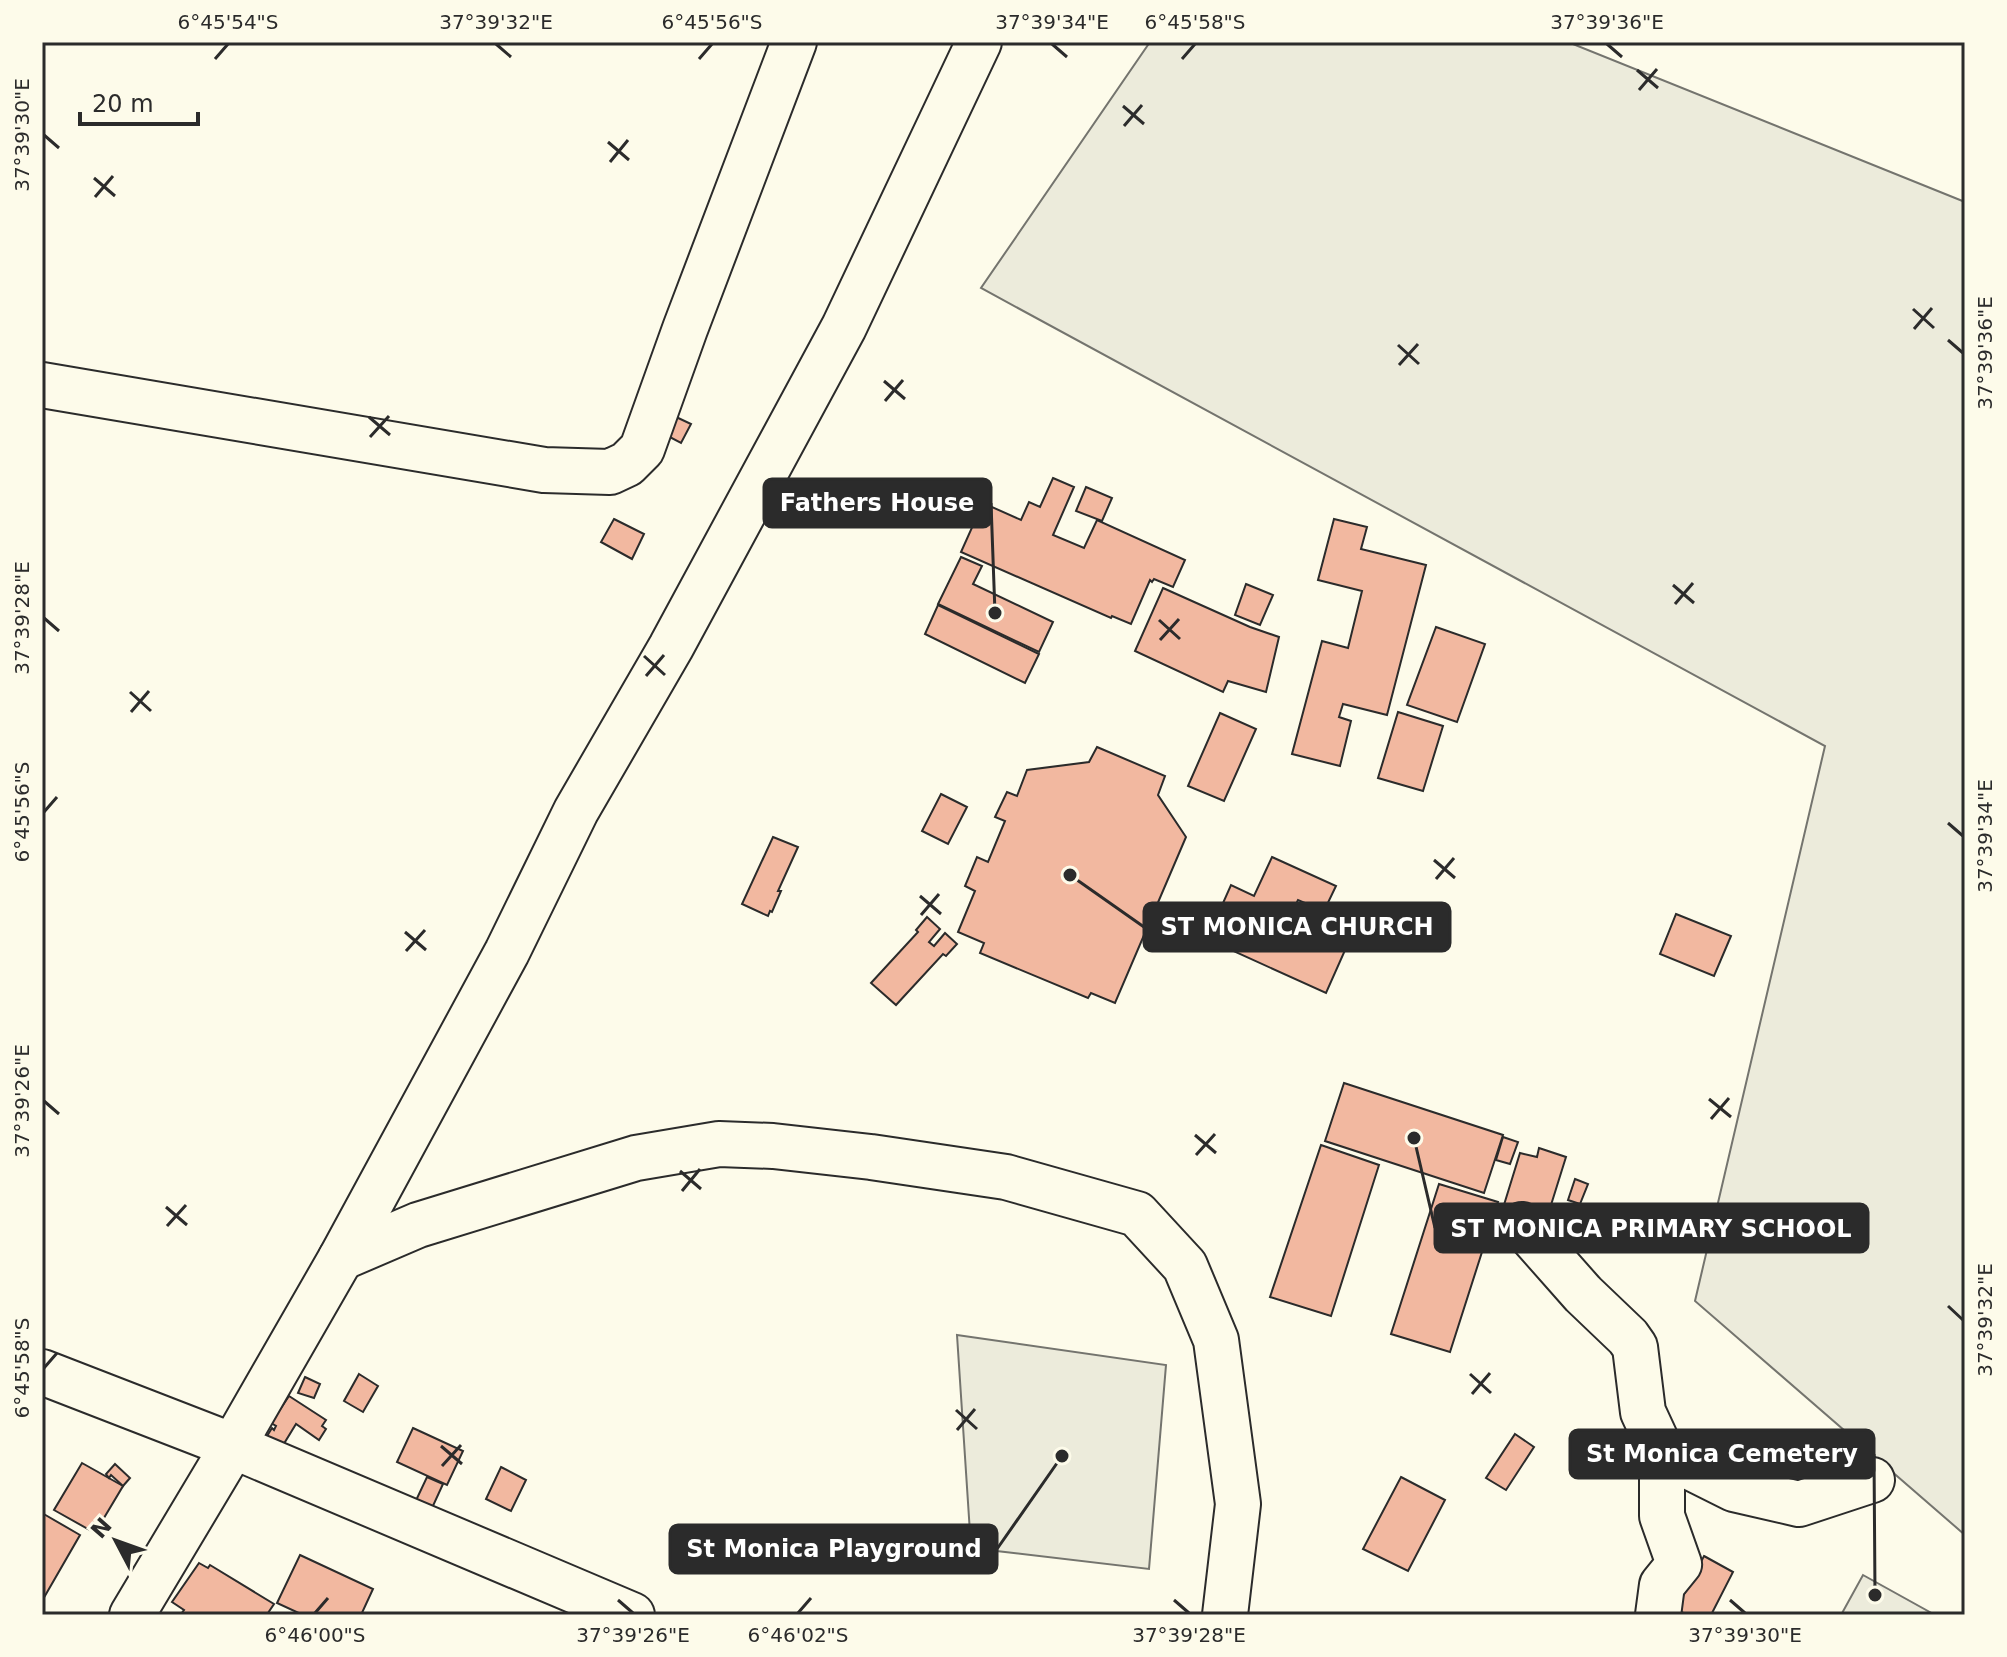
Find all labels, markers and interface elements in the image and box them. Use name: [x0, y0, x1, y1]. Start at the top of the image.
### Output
text: 6°45'54"S: [177, 10, 279, 34]
text: 37°39'32"E: [439, 10, 553, 34]
text: 6°45'56"S: [661, 10, 763, 34]
text: 37°39'34"E: [995, 10, 1109, 34]
text: 6°45'58"S: [1144, 10, 1246, 34]
text: 37°39'36"E: [1550, 10, 1664, 34]
scale bar: [80, 76, 198, 126]
text: 37°39'30"E: [10, 78, 34, 192]
text: 20 m: [92, 90, 154, 118]
text: 37°39'36"E: [1973, 296, 1997, 410]
callout: Fathers House: [764, 479, 991, 527]
text: Fathers House: [780, 489, 974, 517]
text: 37°39'28"E: [10, 561, 34, 675]
text: 6°45'56"S: [10, 761, 34, 863]
text: 37°39'34"E: [1973, 779, 1997, 893]
callout: ST MONICA CHURCH: [1144, 903, 1450, 951]
text: ST MONICA CHURCH: [1160, 913, 1434, 941]
text: 37°39'26"E: [10, 1044, 34, 1158]
callout: ST MONICA PRIMARY SCHOOL: [1435, 1204, 1868, 1252]
text: ST MONICA PRIMARY SCHOOL: [1450, 1215, 1852, 1243]
text: 37°39'32"E: [1973, 1263, 1997, 1377]
text: 6°45'58"S: [10, 1317, 34, 1419]
callout: St Monica Cemetery: [1570, 1430, 1874, 1478]
text: St Monica Cemetery: [1586, 1440, 1858, 1468]
north arrow: [76, 1501, 156, 1581]
text: N: [86, 1513, 117, 1543]
callout: St Monica Playground: [670, 1525, 997, 1573]
text: St Monica Playground: [686, 1535, 982, 1563]
text: 6°46'00"S: [264, 1623, 366, 1647]
text: 37°39'26"E: [576, 1623, 690, 1647]
text: 6°46'02"S: [747, 1623, 849, 1647]
text: 37°39'28"E: [1132, 1623, 1246, 1647]
text: 37°39'30"E: [1688, 1623, 1802, 1647]

